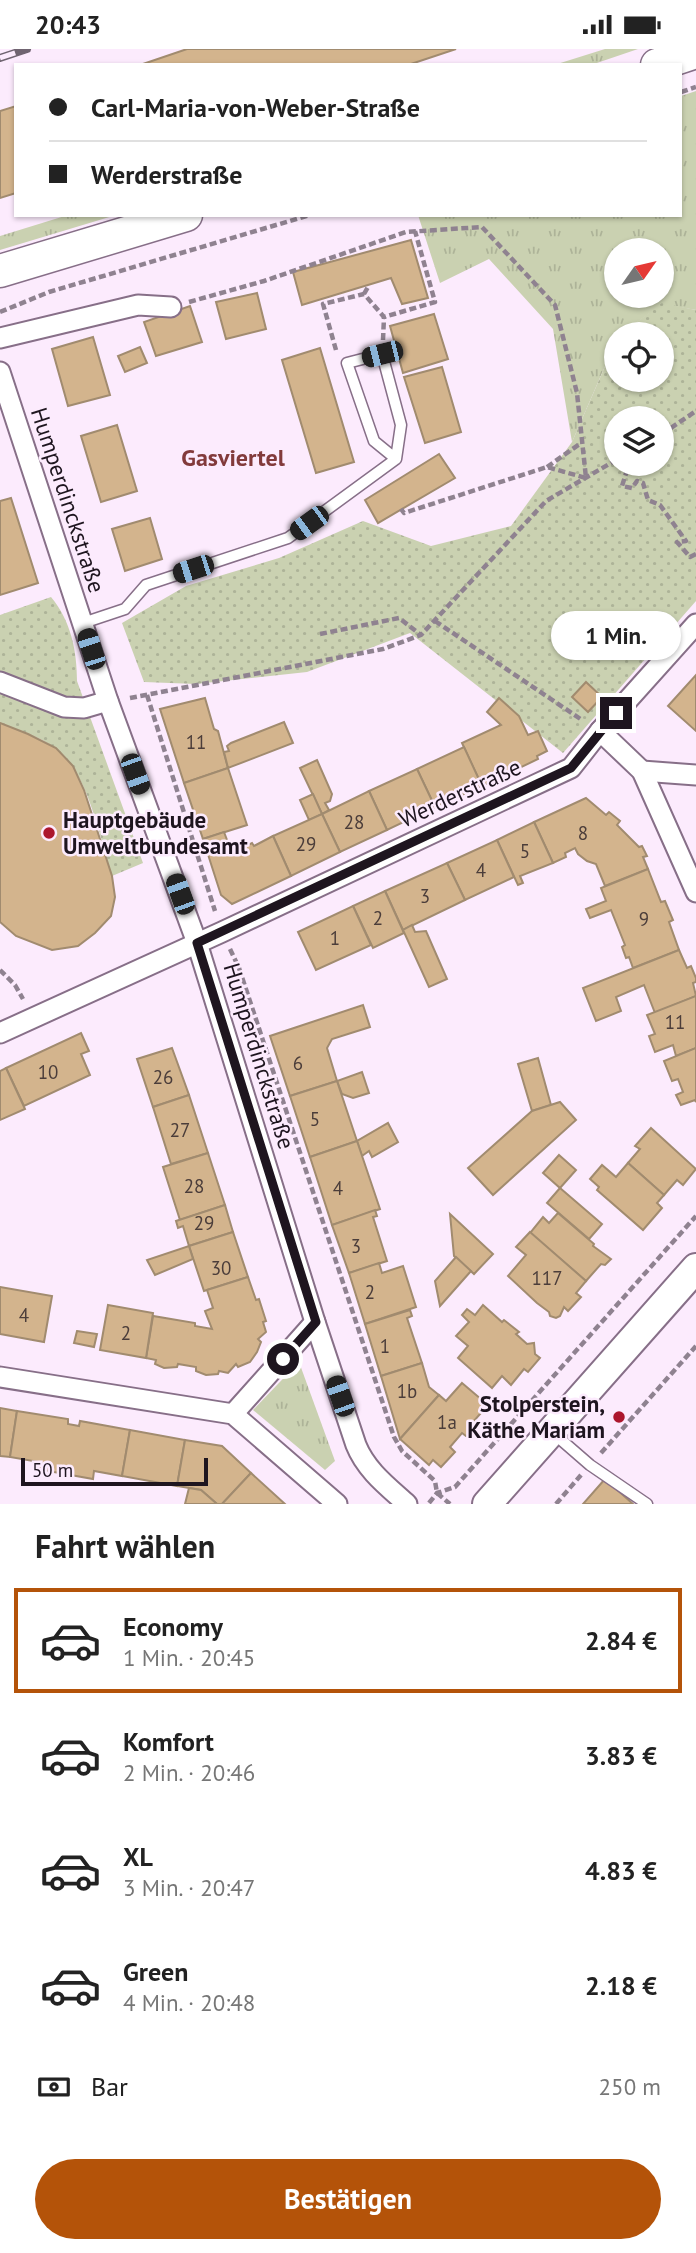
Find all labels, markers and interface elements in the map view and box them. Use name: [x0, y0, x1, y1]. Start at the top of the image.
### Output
text: 20:43: [35, 8, 101, 41]
text: Carl-Maria-von-Weber-Straße: [91, 91, 420, 124]
text: Werderstraße: [91, 158, 242, 191]
north arrow: [604, 238, 674, 308]
map controls: [604, 238, 674, 476]
button: locate: [604, 322, 674, 392]
car: [360, 339, 405, 369]
street label: Humperdinckstraße: [25, 404, 112, 596]
button: layers: [604, 406, 674, 476]
district label: Gasviertel: [181, 442, 286, 473]
car: [286, 502, 333, 544]
car: [170, 553, 217, 585]
callout: 1 Min.: [551, 611, 681, 661]
text: 1 Min.: [585, 621, 647, 650]
car: [75, 626, 108, 672]
route end: [600, 697, 632, 729]
house number: 11: [186, 730, 206, 754]
car: [118, 751, 153, 797]
street label: Werderstraße: [394, 752, 525, 833]
place label: Hauptgebäude Umweltbundesamt: [63, 805, 248, 860]
house number: 28: [344, 810, 364, 834]
house number: 8: [578, 821, 588, 845]
marker: Hauptgebäude Umweltbundesamt: [41, 825, 57, 841]
house number: 29: [296, 832, 316, 856]
house number: 5: [520, 839, 530, 863]
house number: 4: [476, 858, 486, 882]
car: [163, 871, 198, 917]
house number: 3: [420, 884, 430, 908]
house number: 2: [373, 906, 383, 930]
house number: 9: [639, 907, 649, 931]
house number: 1: [330, 926, 340, 950]
street label: Humperdinckstraße: [217, 959, 302, 1152]
house number: 11: [665, 1010, 685, 1034]
house number: 6: [293, 1051, 303, 1075]
house number: 10: [38, 1060, 58, 1084]
house number: 26: [153, 1065, 173, 1089]
house number: 5: [310, 1107, 320, 1131]
house number: 27: [170, 1118, 190, 1142]
house number: 28: [184, 1174, 204, 1198]
house number: 4: [333, 1176, 343, 1200]
house number: 29: [194, 1211, 214, 1235]
house number: 3: [351, 1234, 361, 1258]
house number: 30: [211, 1256, 231, 1280]
house number: 117: [531, 1266, 563, 1290]
house number: 2: [365, 1280, 375, 1304]
house number: 4: [19, 1303, 29, 1327]
house number: 2: [121, 1321, 131, 1345]
house number: 1: [380, 1334, 390, 1358]
route start: [267, 1343, 299, 1375]
car: [324, 1373, 357, 1419]
house number: 1b: [397, 1379, 417, 1403]
place label: Stolperstein, Käthe Mariam: [467, 1389, 605, 1444]
marker: Stolperstein, Käthe Mariam: [611, 1409, 627, 1425]
house number: 1a: [437, 1410, 457, 1434]
scale bar: [21, 1455, 208, 1487]
text: 50 m: [32, 1458, 73, 1482]
text: Fahrt wählen: [35, 1525, 215, 1567]
icon: car: [39, 1609, 102, 1672]
text: Economy: [123, 1610, 223, 1643]
text: 2.84 €: [585, 1624, 657, 1657]
text: 1 Min. · 20:45: [123, 1643, 255, 1672]
icon: car: [39, 1724, 102, 1787]
text: Komfort: [123, 1725, 214, 1758]
text: 3.83 €: [585, 1739, 657, 1772]
text: 2 Min. · 20:46: [123, 1758, 255, 1787]
icon: car: [39, 1839, 102, 1902]
text: XL: [123, 1840, 153, 1873]
text: 4.83 €: [585, 1854, 657, 1887]
text: 3 Min. · 20:47: [123, 1873, 255, 1902]
icon: car: [39, 1954, 102, 2017]
text: Green: [123, 1955, 188, 1988]
text: 2.18 €: [585, 1969, 657, 2002]
text: 4 Min. · 20:48: [123, 1988, 255, 2017]
icon: cash: [35, 2068, 73, 2106]
text: Bar: [91, 2070, 128, 2103]
text: 250 m: [599, 2072, 661, 2101]
button: Bestätigen: [35, 2159, 661, 2239]

